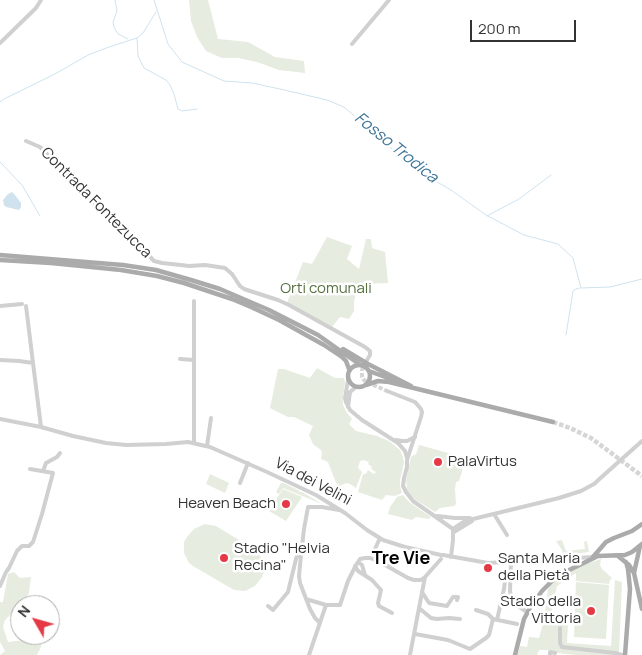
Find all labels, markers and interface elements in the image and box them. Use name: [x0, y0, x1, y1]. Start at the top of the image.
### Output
scale bar: [472, 10, 578, 42]
text: 200 m: [478, 18, 521, 39]
water label: Fosso Trodica: [351, 109, 441, 187]
street label: Contrada Fontezucca: [37, 144, 155, 262]
park label: Orti comunali: [280, 280, 372, 298]
place label: PalaVirtus: [448, 453, 517, 471]
street label: Via dei Velini: [272, 454, 354, 510]
marker: PalaVirtus: [432, 456, 444, 468]
place label: Heaven Beach: [178, 495, 276, 513]
marker: Heaven Beach: [280, 498, 292, 510]
place label: Stadio "Helvia Recina": [234, 540, 330, 575]
district label: Tre Vie: [372, 548, 430, 570]
place label: Santa Maria della Pietà: [498, 550, 580, 585]
marker: Stadio "Helvia Recina": [218, 552, 230, 564]
marker: Santa Maria della Pietà: [482, 562, 494, 574]
place label: Stadio della Vittoria: [500, 593, 581, 628]
north arrow: [10, 595, 60, 645]
text: N: [13, 601, 34, 621]
marker: Stadio della Vittoria: [585, 605, 597, 617]

